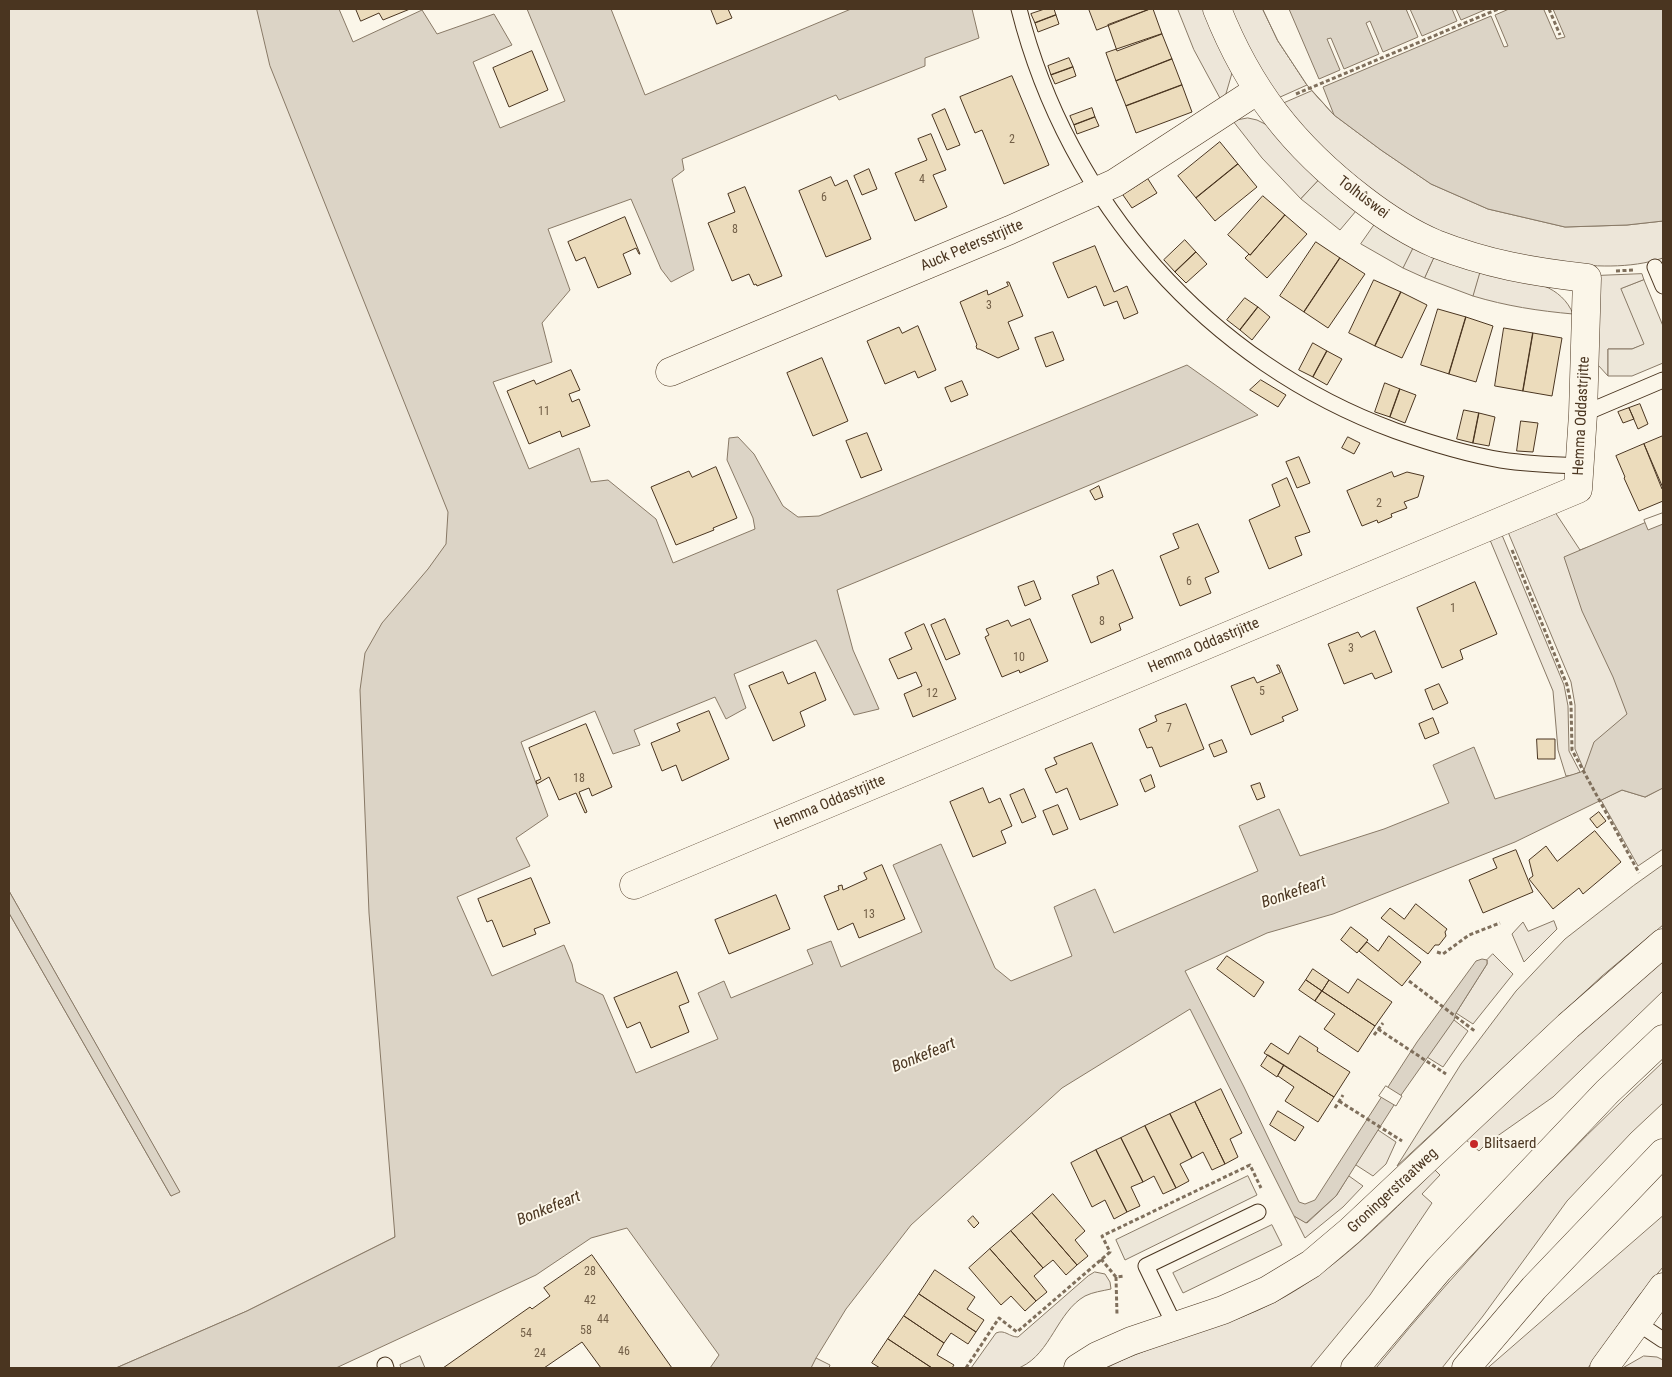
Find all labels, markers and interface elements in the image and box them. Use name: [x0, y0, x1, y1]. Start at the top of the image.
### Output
house number: 2: [1009, 133, 1015, 147]
house number: 4: [919, 173, 925, 187]
street label: Tolhûswei: [1334, 173, 1392, 223]
house number: 6: [821, 191, 827, 205]
street label: Auck Petersstrjitte: [918, 216, 1026, 276]
house number: 8: [732, 223, 738, 237]
house number: 3: [986, 299, 992, 313]
street label: Hemma Oddastrjitte: [1570, 356, 1594, 476]
house number: 11: [538, 405, 550, 419]
house number: 2: [1376, 497, 1382, 511]
house number: 6: [1186, 575, 1192, 589]
house number: 1: [1450, 602, 1456, 616]
street label: Hemma Oddastrjitte: [1146, 614, 1262, 678]
house number: 8: [1099, 615, 1105, 629]
house number: 3: [1348, 642, 1354, 656]
house number: 10: [1013, 651, 1025, 665]
house number: 5: [1259, 685, 1265, 699]
house number: 12: [926, 687, 938, 701]
house number: 7: [1166, 722, 1172, 736]
street label: Hemma Oddastrjitte: [772, 771, 888, 835]
house number: 18: [573, 772, 585, 786]
water label: Bonkefeart: [1259, 873, 1329, 913]
house number: 13: [863, 908, 875, 922]
water label: Bonkefeart: [889, 1035, 959, 1077]
place label: Blitsaerd: [1484, 1135, 1536, 1153]
marker: Blitsaerd: [1468, 1138, 1480, 1150]
street label: Groningerstraatweg: [1344, 1145, 1442, 1237]
water label: Bonkefeart: [514, 1188, 584, 1230]
house number: 28: [584, 1265, 596, 1279]
house number: 42: [584, 1294, 596, 1308]
house number: 44: [597, 1313, 609, 1327]
house number: 58: [580, 1324, 592, 1338]
house number: 54: [520, 1327, 532, 1341]
house number: 46: [618, 1345, 630, 1359]
house number: 24: [534, 1347, 546, 1361]

